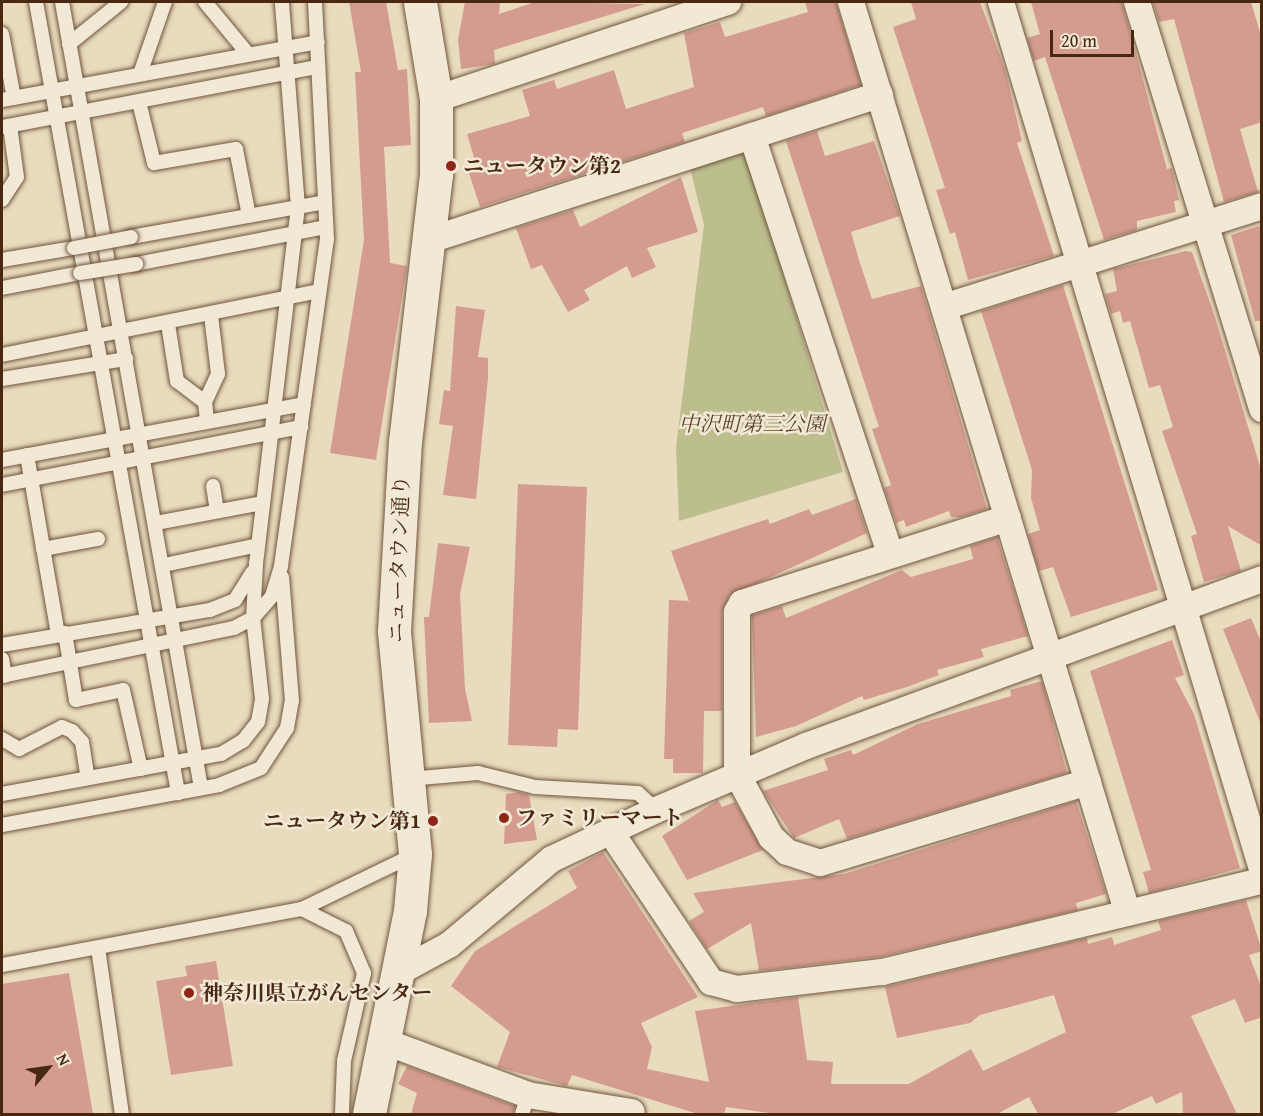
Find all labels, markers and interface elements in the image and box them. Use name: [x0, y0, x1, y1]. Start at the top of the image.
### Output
scale bar: [1053, 18, 1137, 56]
text: 20 m: [1061, 27, 1097, 54]
place label: ニュータウン第2: [463, 153, 621, 179]
marker: ニュータウン第2: [444, 159, 458, 173]
park label: 中沢町第三公園: [679, 411, 825, 437]
street label: ニュータウン通り: [383, 475, 415, 643]
place label: ファミリーマート: [516, 805, 684, 831]
place label: ニュータウン第1: [263, 808, 421, 834]
marker: ファミリーマート: [497, 811, 511, 825]
marker: ニュータウン第1: [426, 814, 440, 828]
place label: 神奈川県立がんセンター: [202, 980, 433, 1006]
marker: 神奈川県立がんセンター: [180, 984, 198, 1002]
north arrow: [18, 1038, 78, 1098]
text: N: [51, 1049, 77, 1070]

